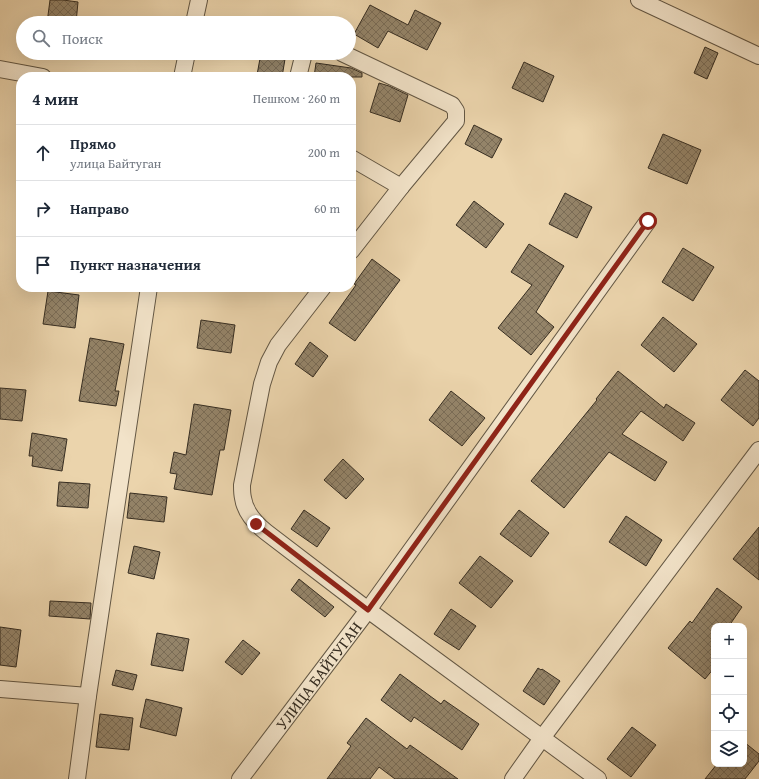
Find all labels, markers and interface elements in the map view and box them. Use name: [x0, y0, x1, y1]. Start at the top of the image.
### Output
search box: [16, 16, 356, 60]
icon: search: [30, 27, 52, 49]
text: Поиск: [62, 28, 103, 49]
text: 4 мин: [32, 86, 78, 111]
text: Пешком · 260 m: [253, 89, 340, 108]
text: Прямо: [70, 133, 116, 154]
icon: ahead: [32, 142, 54, 164]
text: 200 m: [308, 143, 340, 162]
text: улица Байтуган: [70, 154, 161, 173]
icon: right: [32, 198, 54, 220]
text: Направо: [70, 198, 129, 219]
text: 60 m: [314, 199, 340, 218]
route start: [639, 212, 657, 230]
icon: arrive: [32, 254, 54, 276]
text: Пункт назначения: [70, 254, 201, 275]
route end: [247, 515, 265, 533]
street label: УЛИЦА БАЙТУГАН: [269, 616, 368, 735]
map controls: [711, 623, 747, 767]
button: +: [711, 623, 747, 659]
button: −: [711, 659, 747, 695]
button: locate: [711, 695, 747, 731]
button: layers: [711, 731, 747, 767]

